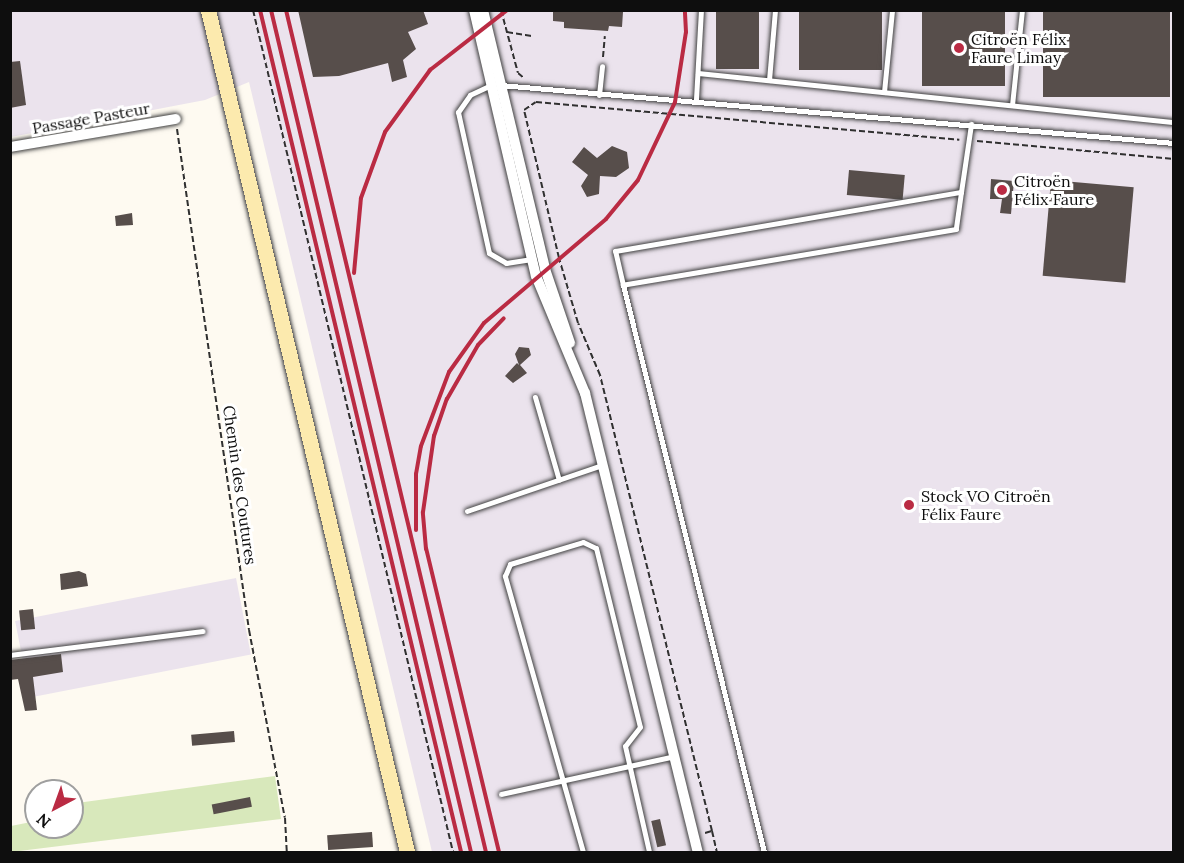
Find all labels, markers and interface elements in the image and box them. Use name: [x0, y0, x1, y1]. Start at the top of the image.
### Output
place label: Citroën Félix Faure Limay: [971, 29, 1066, 67]
marker: Citroën Félix Faure Limay: [952, 41, 966, 55]
street label: Passage Pasteur: [31, 98, 151, 138]
place label: Citroën Félix Faure: [1014, 171, 1094, 209]
marker: Citroën Félix Faure: [995, 183, 1009, 197]
street label: Chemin des Coutures: [219, 404, 261, 566]
place label: Stock VO Citroën Félix Faure: [921, 486, 1051, 524]
marker: Stock VO Citroën Félix Faure: [902, 498, 916, 512]
north arrow: [24, 779, 84, 839]
text: N: [32, 809, 55, 833]

